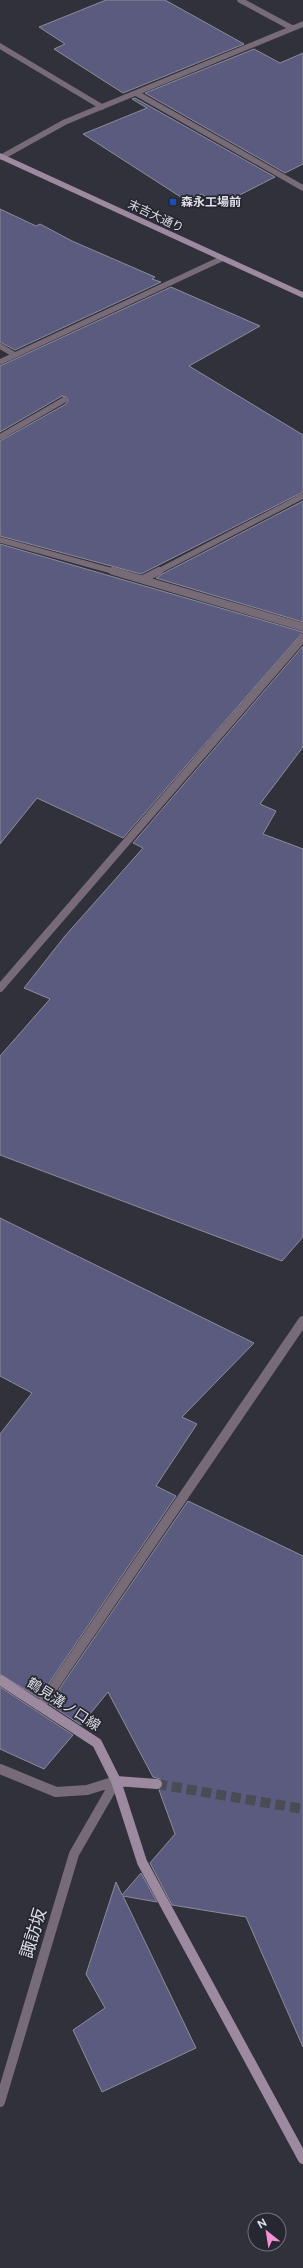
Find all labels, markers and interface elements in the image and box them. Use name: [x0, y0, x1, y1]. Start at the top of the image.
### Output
place label: 森永工場前: [181, 195, 241, 209]
street label: 末吉大通り: [126, 197, 186, 235]
marker: 森永工場前: [168, 197, 178, 207]
street label: 鶴見溝ノ口線: [24, 1674, 104, 1734]
street label: 諏訪坂: [16, 1906, 50, 1960]
north arrow: [247, 2212, 287, 2252]
text: N: [255, 2216, 269, 2231]

